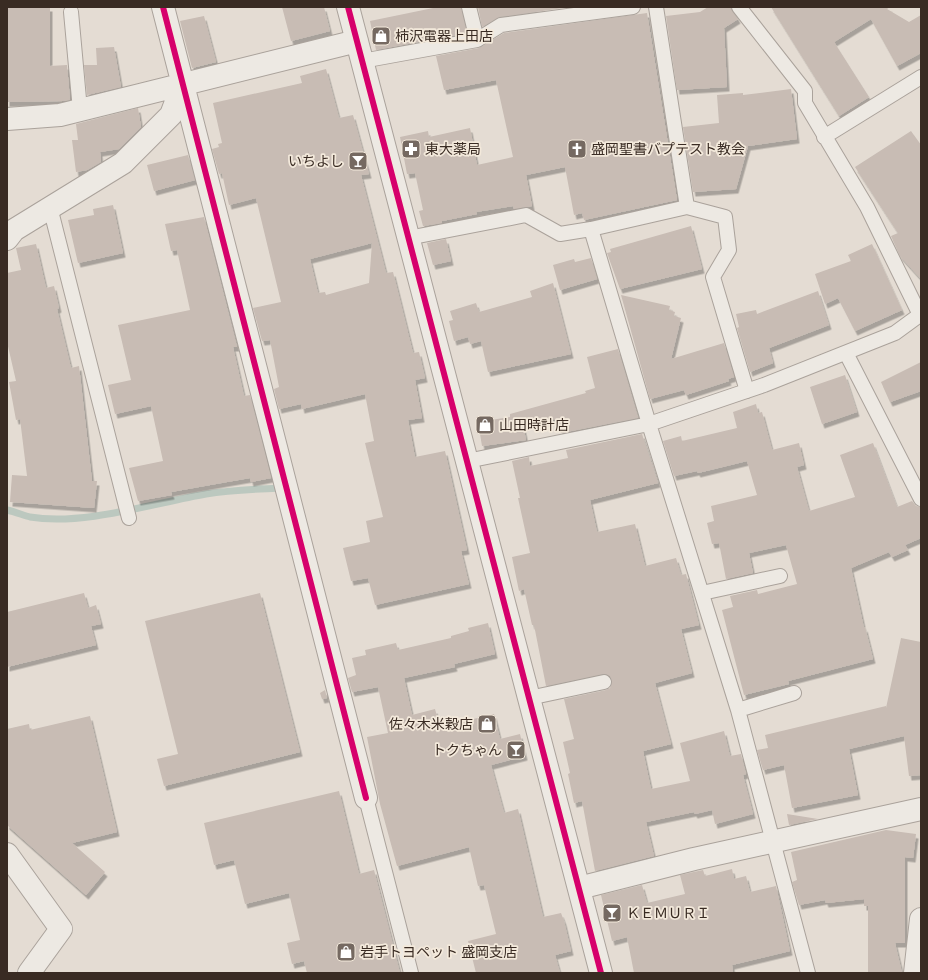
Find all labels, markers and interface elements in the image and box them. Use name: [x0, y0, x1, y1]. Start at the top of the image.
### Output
shop icon: 柿沢電器上田店: [370, 25, 392, 47]
place label: 柿沢電器上田店: [395, 28, 493, 45]
pharmacy icon: 東大薬局: [400, 138, 422, 160]
church icon: 盛岡聖書バプテスト教会: [566, 138, 588, 160]
place label: 東大薬局: [425, 141, 481, 158]
place label: 盛岡聖書バプテスト教会: [591, 141, 745, 158]
bar icon: いちよし: [347, 150, 369, 172]
place label: いちよし: [288, 153, 344, 170]
shop icon: 山田時計店: [474, 414, 496, 436]
place label: 山田時計店: [499, 417, 569, 434]
shop icon: 佐々木米穀店: [476, 713, 498, 735]
place label: 佐々木米穀店: [389, 716, 473, 733]
bar icon: トクちゃん: [505, 739, 527, 761]
place label: トクちゃん: [432, 742, 502, 759]
bar icon: ＫＥＭＵＲＩ: [601, 902, 623, 924]
place label: ＫＥＭＵＲＩ: [626, 905, 710, 922]
shop icon: 岩手トヨペット 盛岡支店: [335, 941, 357, 963]
place label: 岩手トヨペット 盛岡支店: [360, 944, 517, 961]

